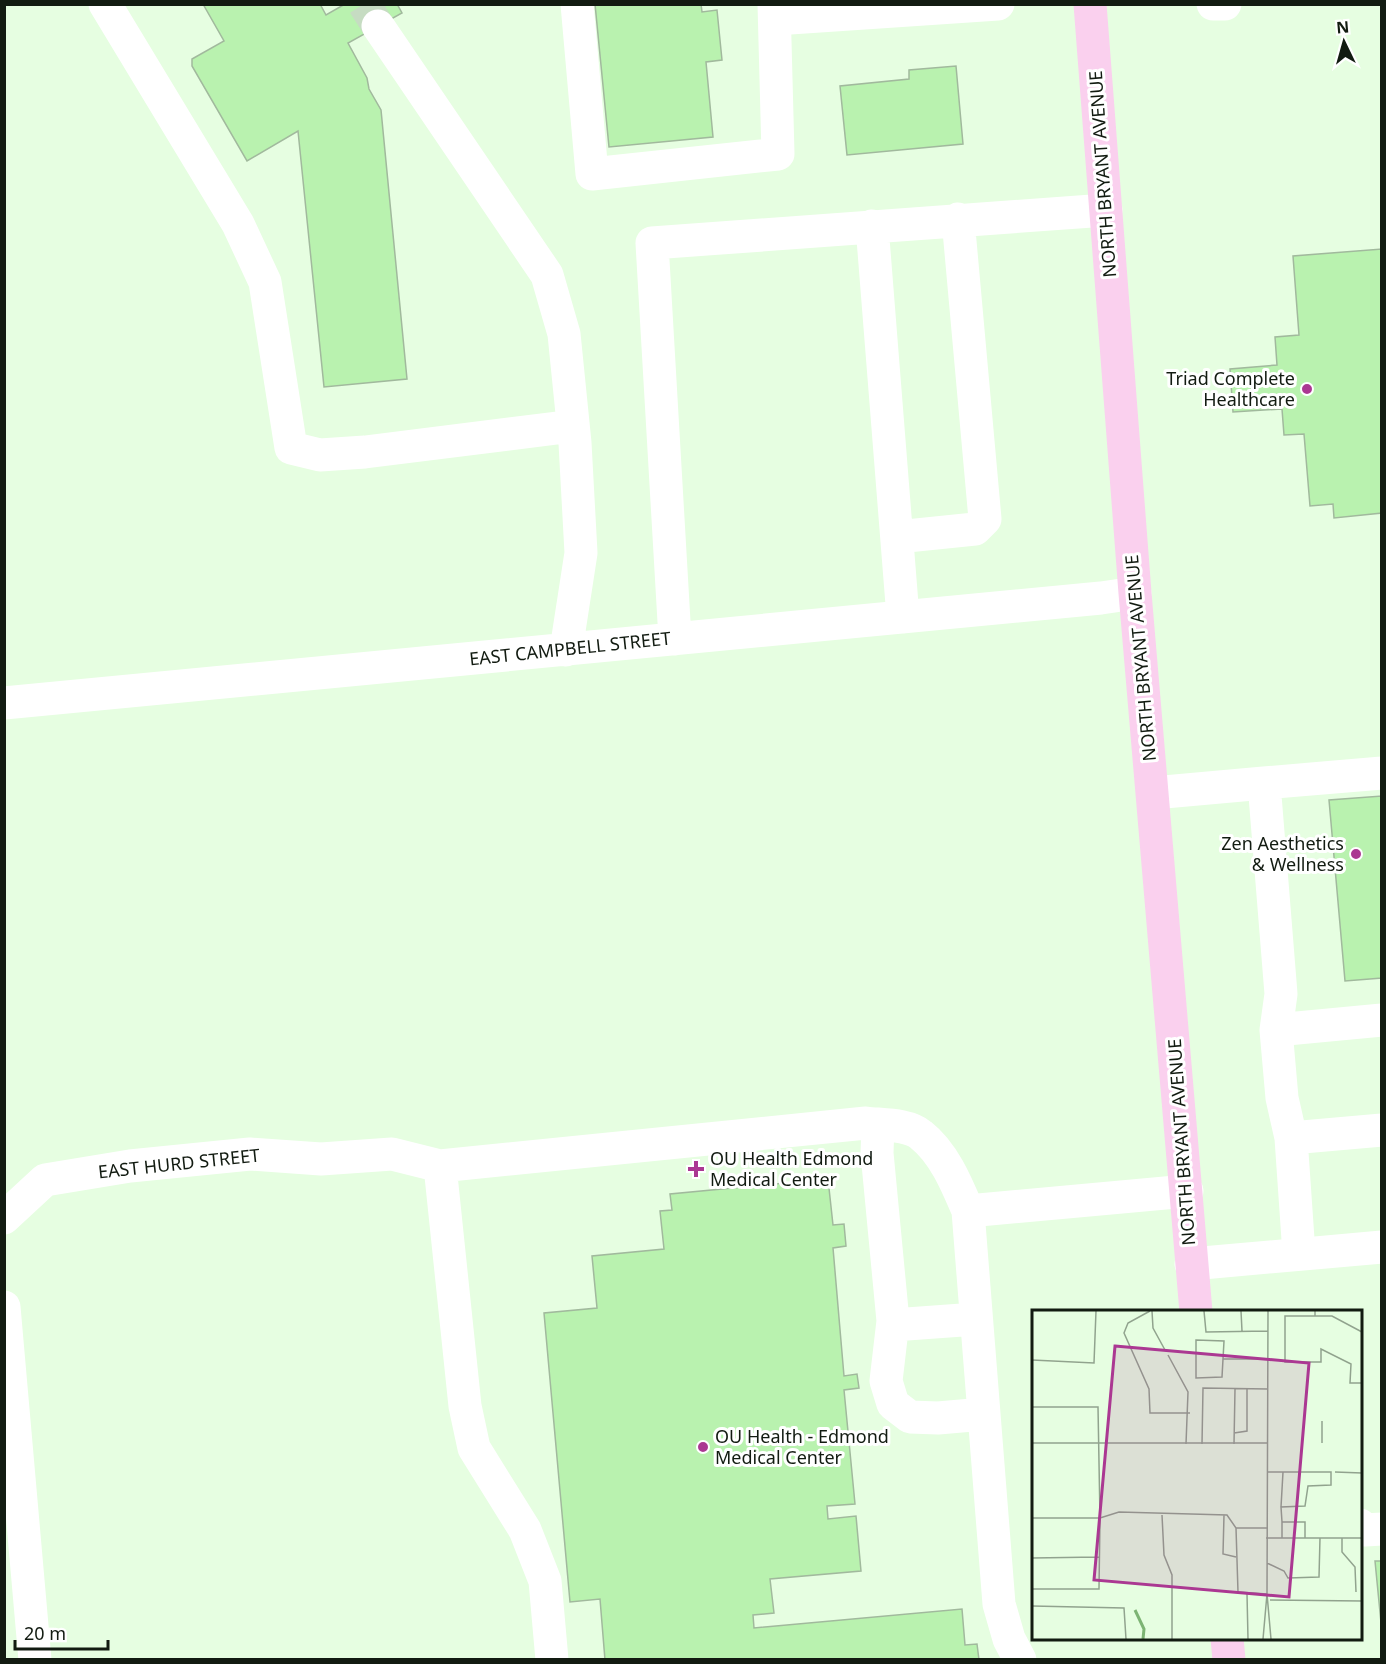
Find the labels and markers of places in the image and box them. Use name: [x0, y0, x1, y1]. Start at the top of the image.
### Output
place label: Triad Complete Healthcare: [1166, 366, 1295, 411]
marker: Triad Complete Healthcare: [1300, 382, 1314, 396]
place label: Zen Aesthetics & Wellness: [1221, 831, 1344, 876]
marker: Zen Aesthetics & Wellness: [1349, 847, 1363, 861]
place label: OU Health Edmond Medical Center: [710, 1146, 873, 1191]
marker: OU Health Edmond Medical Center: [687, 1160, 705, 1178]
place label: OU Health - Edmond Medical Center: [715, 1424, 889, 1469]
marker: OU Health - Edmond Medical Center: [696, 1440, 710, 1454]

